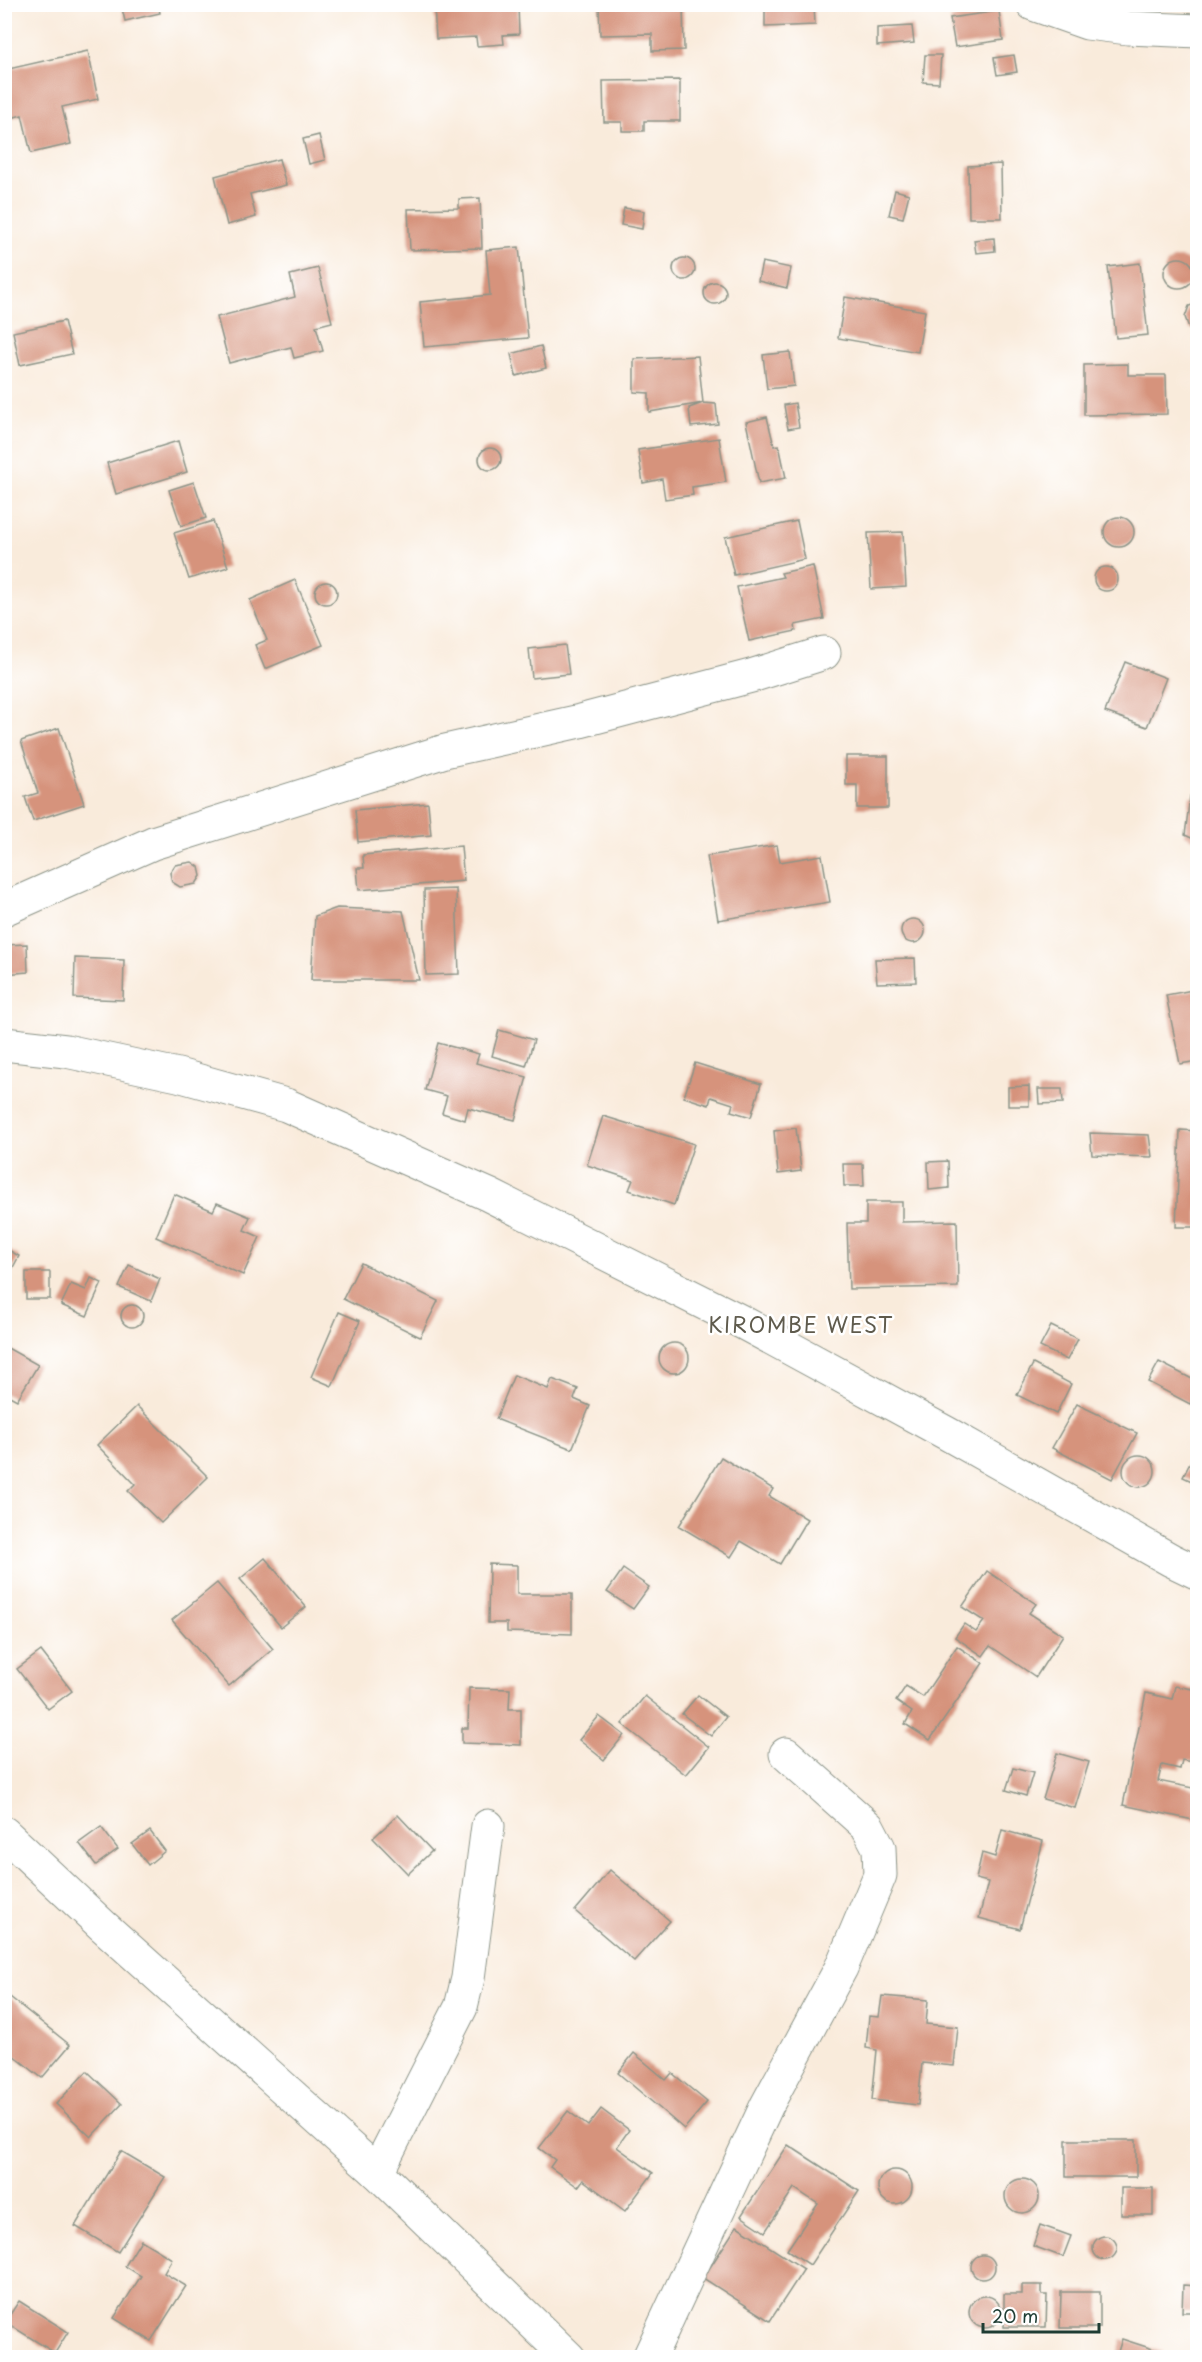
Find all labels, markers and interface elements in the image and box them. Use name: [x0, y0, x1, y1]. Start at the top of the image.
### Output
district label: KIROMBE WEST: [708, 1308, 894, 1340]
scale bar: [983, 2296, 1098, 2334]
text: 20 m: [992, 2302, 1038, 2329]

